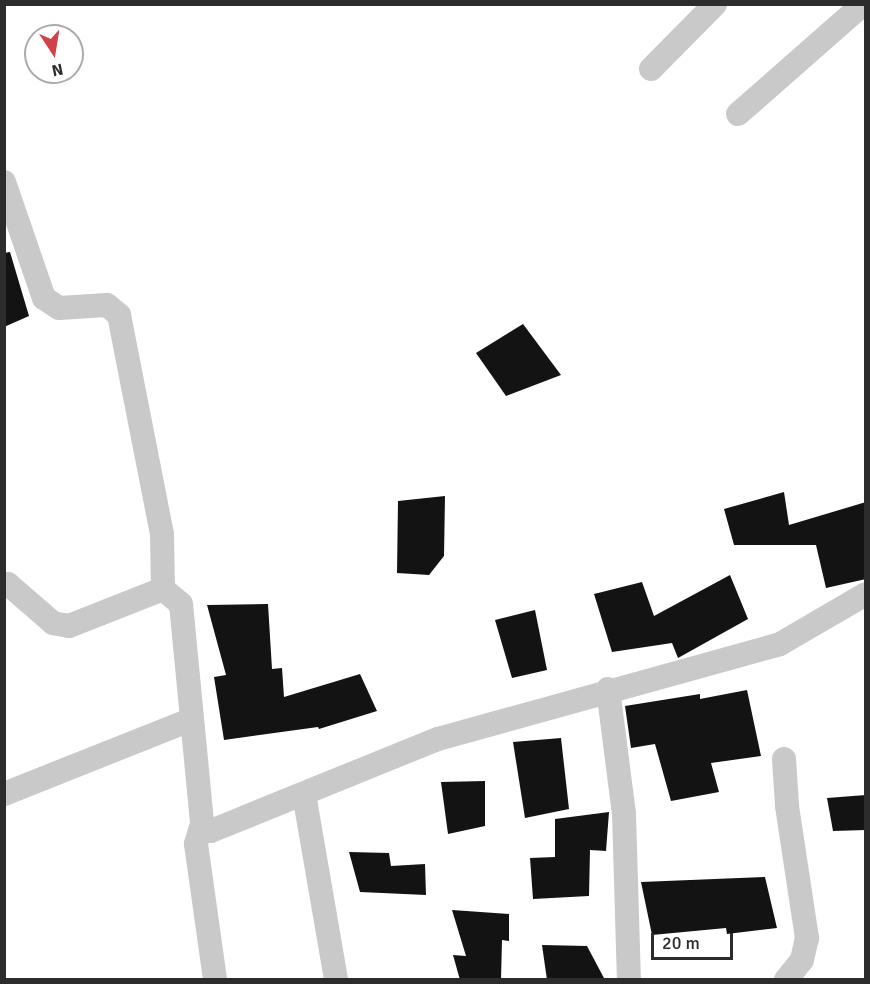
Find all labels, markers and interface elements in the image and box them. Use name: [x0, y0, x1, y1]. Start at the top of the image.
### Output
north arrow: [24, 24, 84, 84]
text: N: [50, 59, 65, 81]
scale bar: [654, 921, 736, 959]
text: 20 m: [662, 932, 700, 954]

